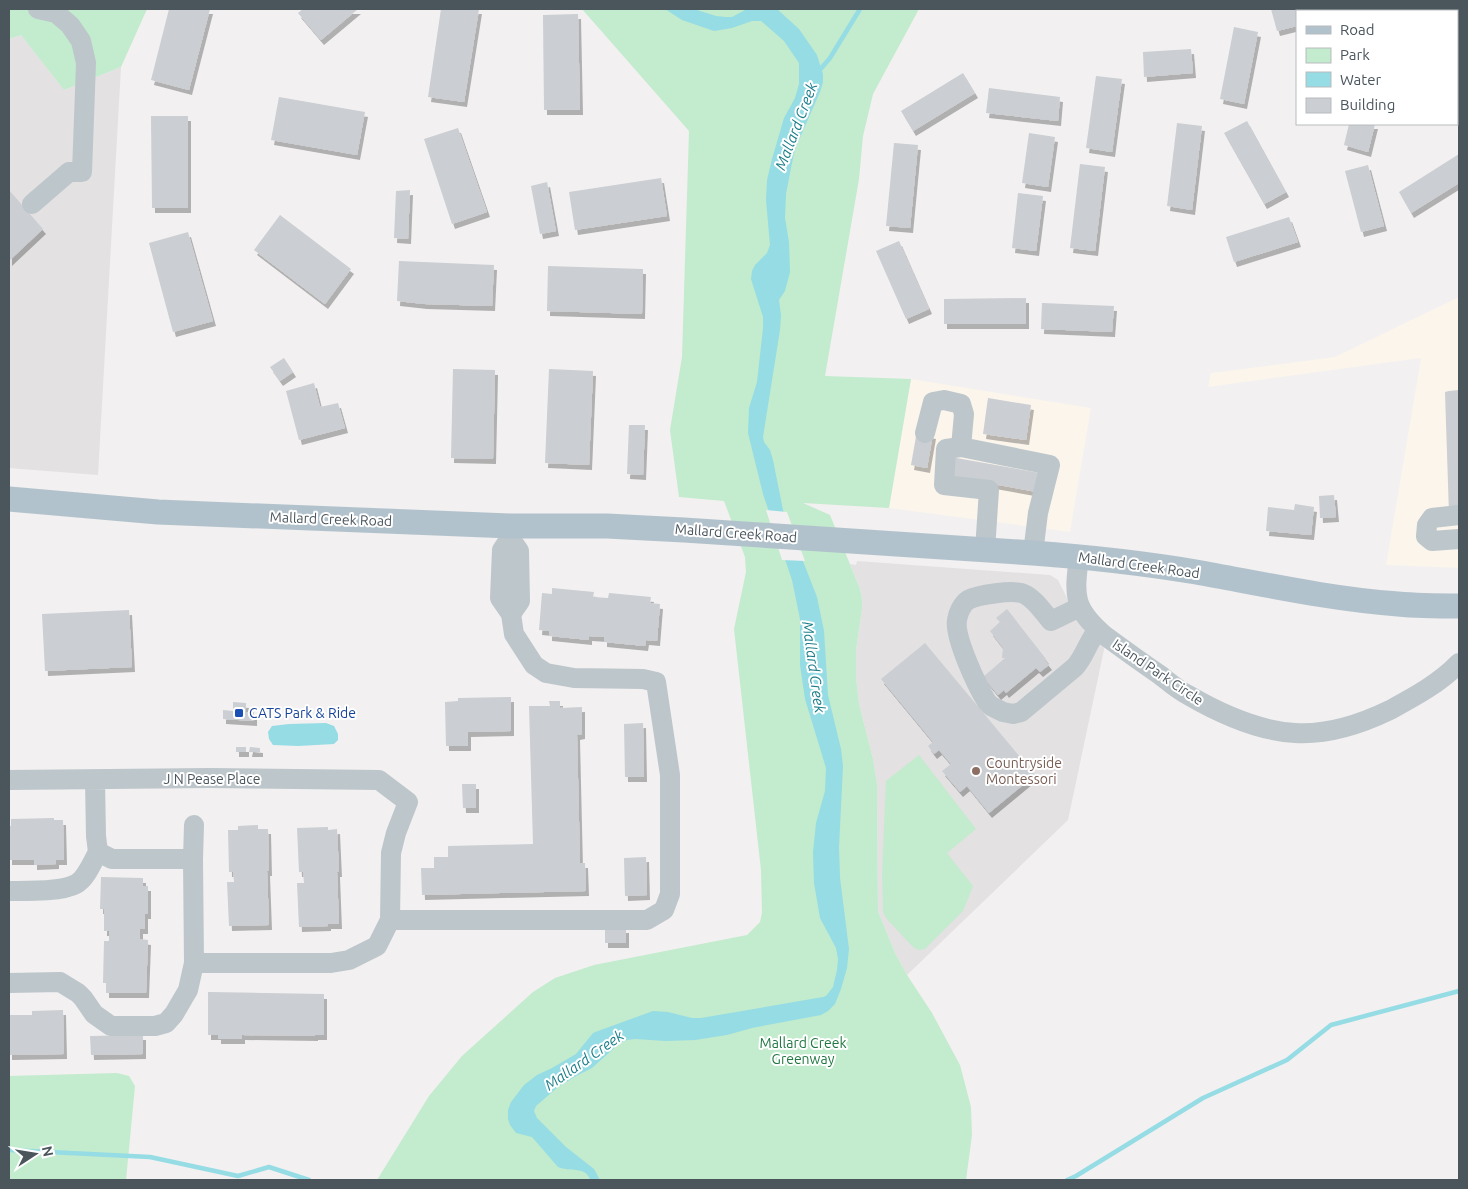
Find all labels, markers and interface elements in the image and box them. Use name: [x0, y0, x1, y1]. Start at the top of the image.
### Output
legend: [1296, 10, 1458, 125]
text: Road: [1340, 21, 1375, 38]
text: Park: [1340, 46, 1370, 63]
text: Water: [1340, 71, 1381, 88]
water label: Mallard Creek: [771, 79, 821, 172]
text: Building: [1340, 96, 1395, 113]
street label: Mallard Creek Road: [270, 509, 392, 529]
street label: Mallard Creek Road: [674, 521, 798, 545]
street label: Mallard Creek Road: [1077, 549, 1201, 581]
water label: Mallard Creek: [799, 620, 829, 714]
street label: Island Park Circle: [1110, 636, 1206, 708]
place label: CATS Park & Ride: [249, 705, 356, 721]
marker: CATS Park & Ride: [233, 707, 245, 719]
place label: Countryside Montessori: [986, 755, 1062, 787]
marker: Countryside Montessori: [970, 765, 982, 777]
street label: J N Pease Place: [164, 771, 260, 787]
water label: Mallard Creek: [541, 1026, 627, 1094]
park label: Mallard Creek Greenway: [759, 1035, 847, 1067]
north arrow: [10, 1129, 60, 1179]
text: N: [39, 1145, 57, 1158]

